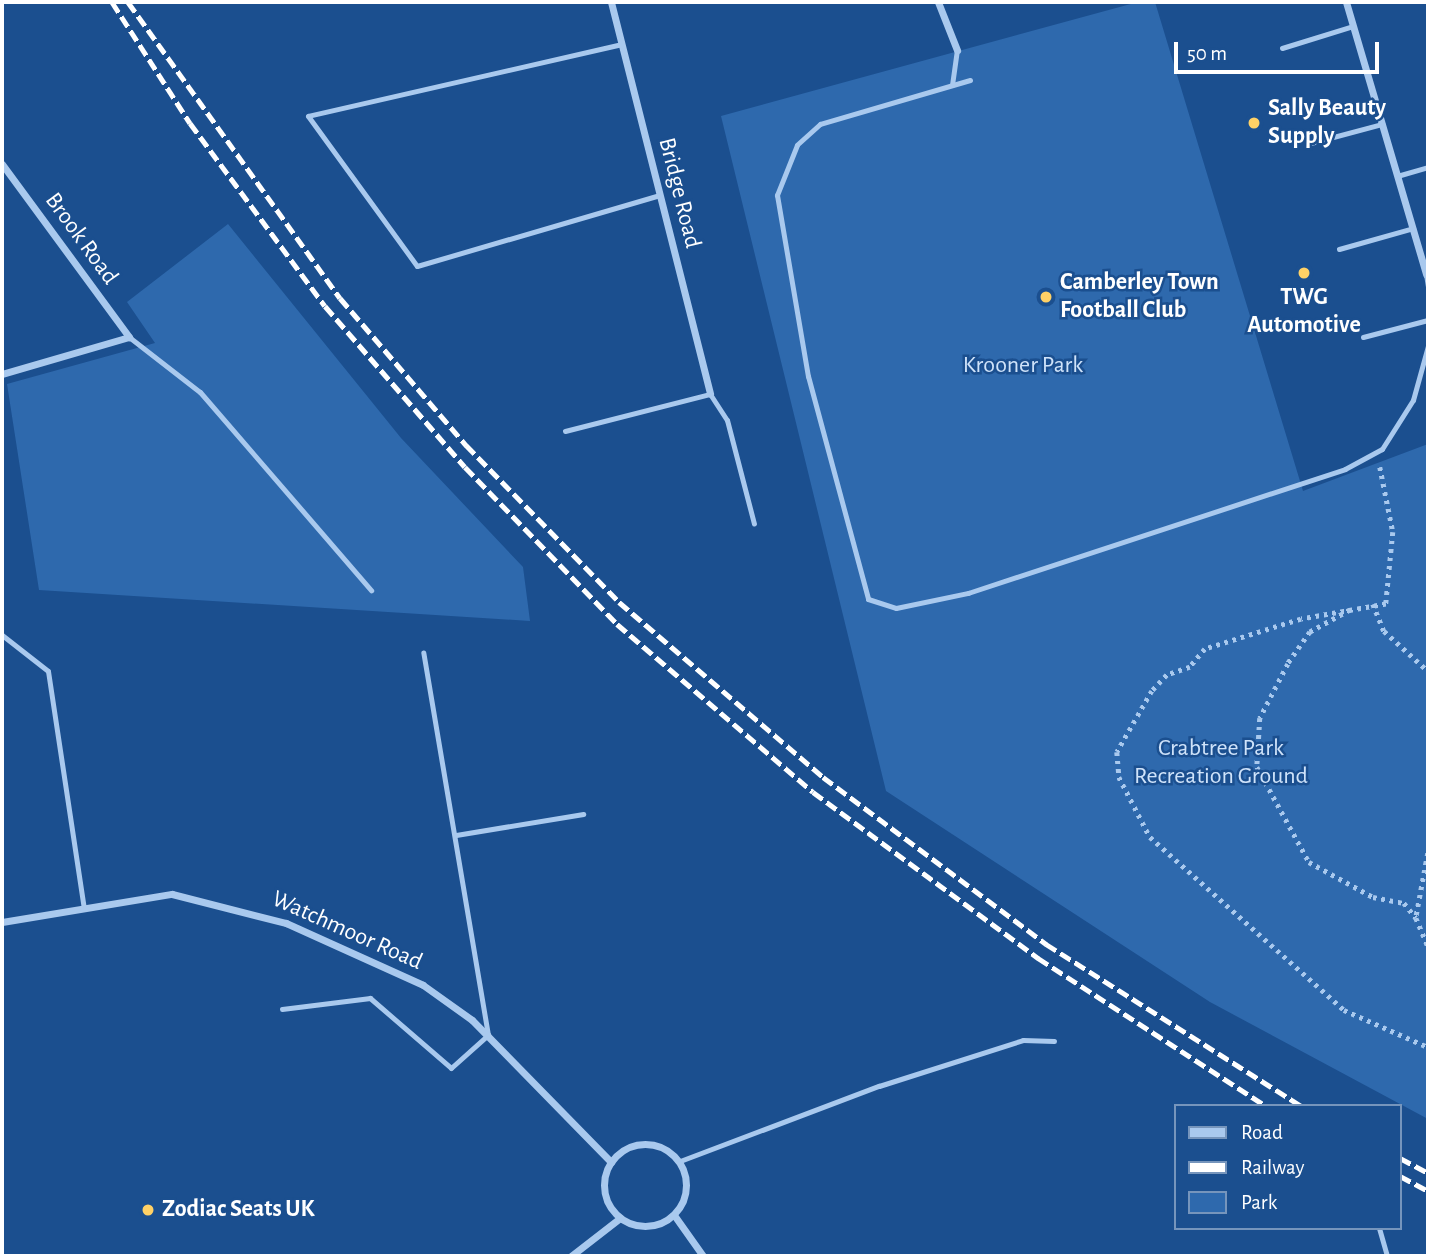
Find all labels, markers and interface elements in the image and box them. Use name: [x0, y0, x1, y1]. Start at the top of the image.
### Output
scale bar: [1178, 28, 1383, 72]
text: 50 m: [1187, 43, 1227, 64]
place label: Sally Beauty Supply: [1268, 95, 1386, 151]
marker: Sally Beauty Supply: [1246, 115, 1262, 131]
street label: Bridge Road: [651, 135, 707, 251]
street label: Brook Road: [38, 187, 124, 291]
marker: TWG Automotive: [1296, 265, 1312, 281]
place label: Camberley Town Football Club: [1060, 269, 1219, 325]
place label: TWG Automotive: [1247, 284, 1361, 340]
marker: Camberley Town Football Club: [1038, 289, 1054, 305]
park label: Krooner Park: [963, 352, 1083, 380]
park label: Crabtree Park Recreation Ground: [1134, 735, 1308, 791]
street label: Watchmoor Road: [267, 885, 427, 977]
legend: [1174, 1104, 1402, 1230]
text: Road: [1241, 1122, 1283, 1143]
text: Railway: [1241, 1157, 1304, 1178]
text: Park: [1241, 1192, 1277, 1213]
place label: Zodiac Seats UK: [162, 1196, 315, 1224]
marker: Zodiac Seats UK: [140, 1202, 156, 1218]

